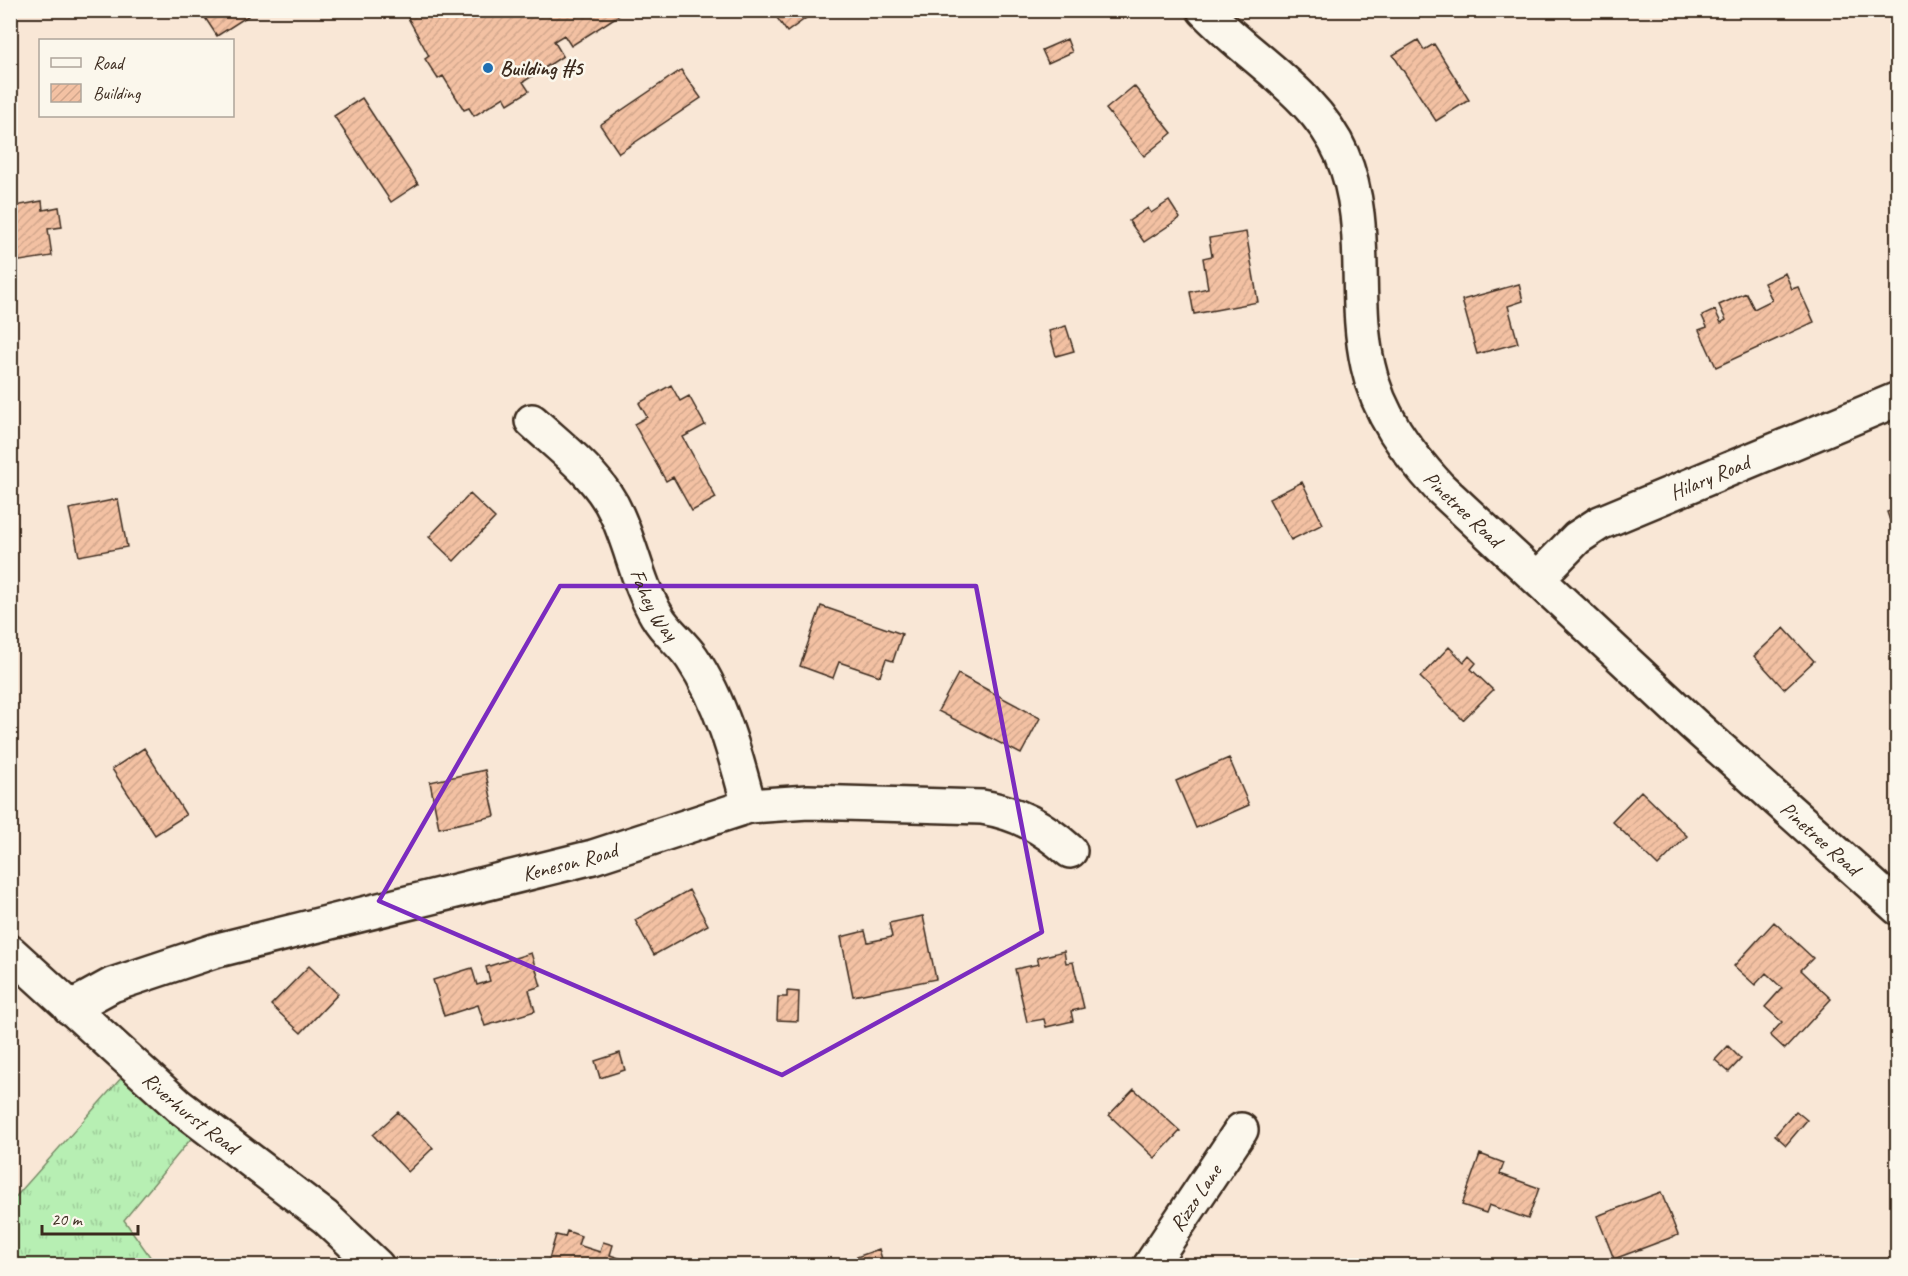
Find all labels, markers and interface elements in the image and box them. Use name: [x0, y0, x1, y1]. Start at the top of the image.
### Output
legend: [39, 39, 234, 117]
text: Road: [93, 52, 126, 74]
place label: Building #5: [500, 55, 584, 81]
marker: Building #5: [481, 61, 495, 75]
text: Building: [93, 82, 142, 104]
street label: Hilary Road: [1666, 448, 1757, 505]
street label: Pinetree Road: [1418, 466, 1511, 555]
street label: Fahey Way: [625, 566, 685, 648]
street label: Pinetree Road: [1775, 796, 1869, 884]
street label: Keneson Road: [520, 836, 624, 887]
street label: Riverhurst Road: [137, 1066, 247, 1162]
street label: Rizzo Lane: [1164, 1158, 1228, 1236]
scale bar: [42, 1198, 138, 1236]
text: 20 m: [51, 1208, 84, 1230]

